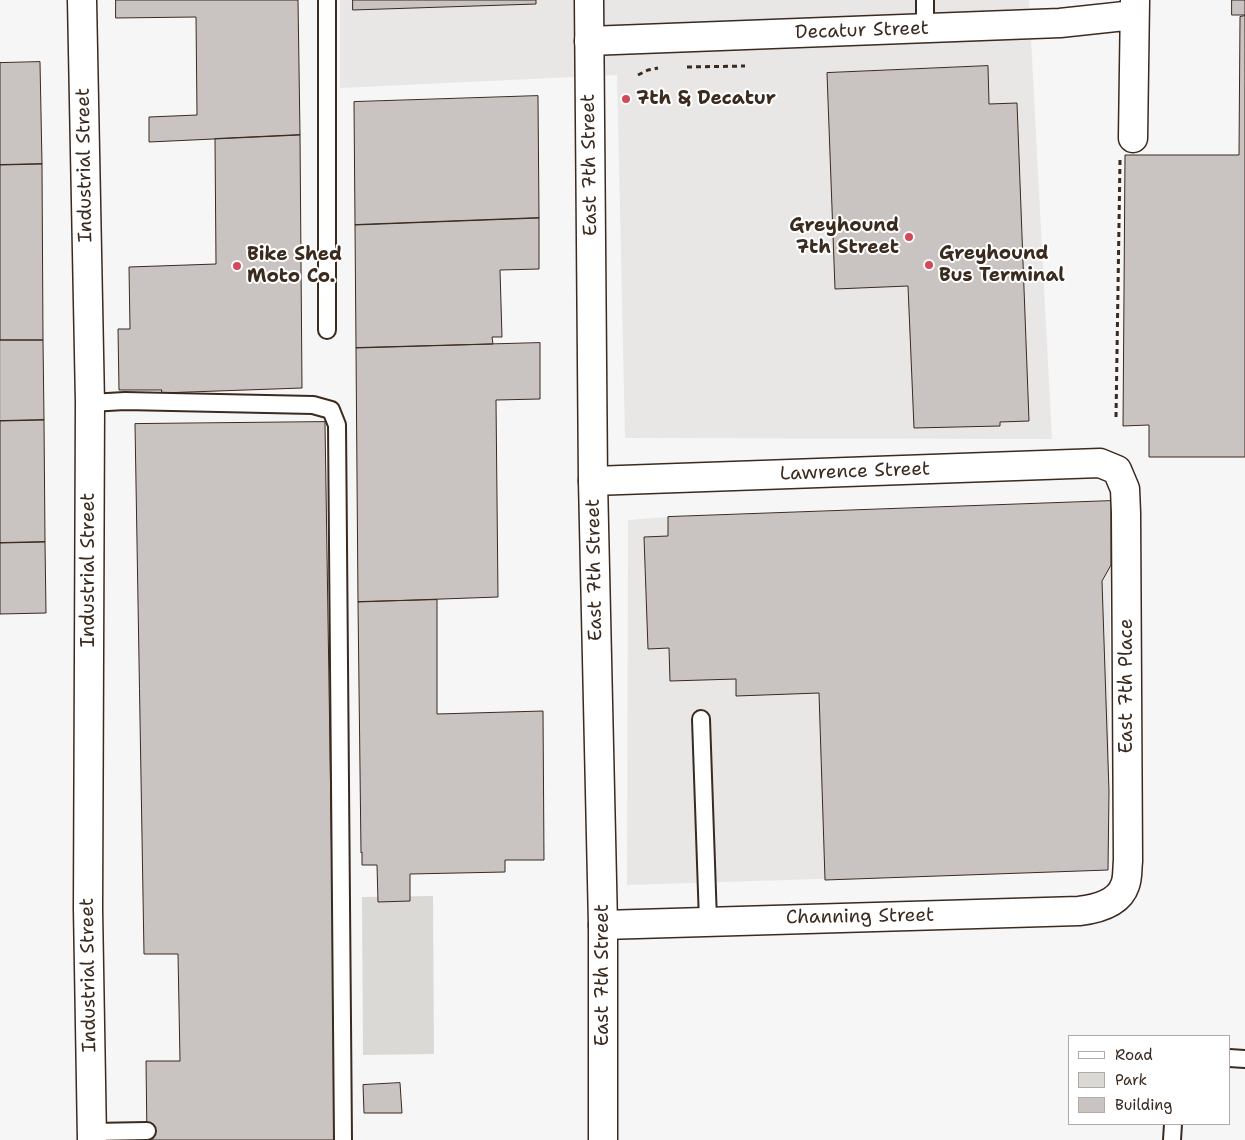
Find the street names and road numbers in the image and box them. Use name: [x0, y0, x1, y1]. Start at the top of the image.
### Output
street label: Decatur Street: [795, 17, 929, 45]
street label: Industrial Street: [72, 88, 98, 242]
street label: East 7th Street: [577, 94, 603, 236]
street label: Lawrence Street: [779, 458, 931, 486]
street label: Industrial Street: [78, 493, 100, 647]
street label: East 7th Street: [582, 499, 608, 641]
street label: East 7th Place: [1116, 619, 1138, 753]
street label: Industrial Street: [76, 898, 102, 1052]
street label: East 7th Street: [592, 904, 614, 1046]
street label: Channing Street: [786, 904, 934, 930]

